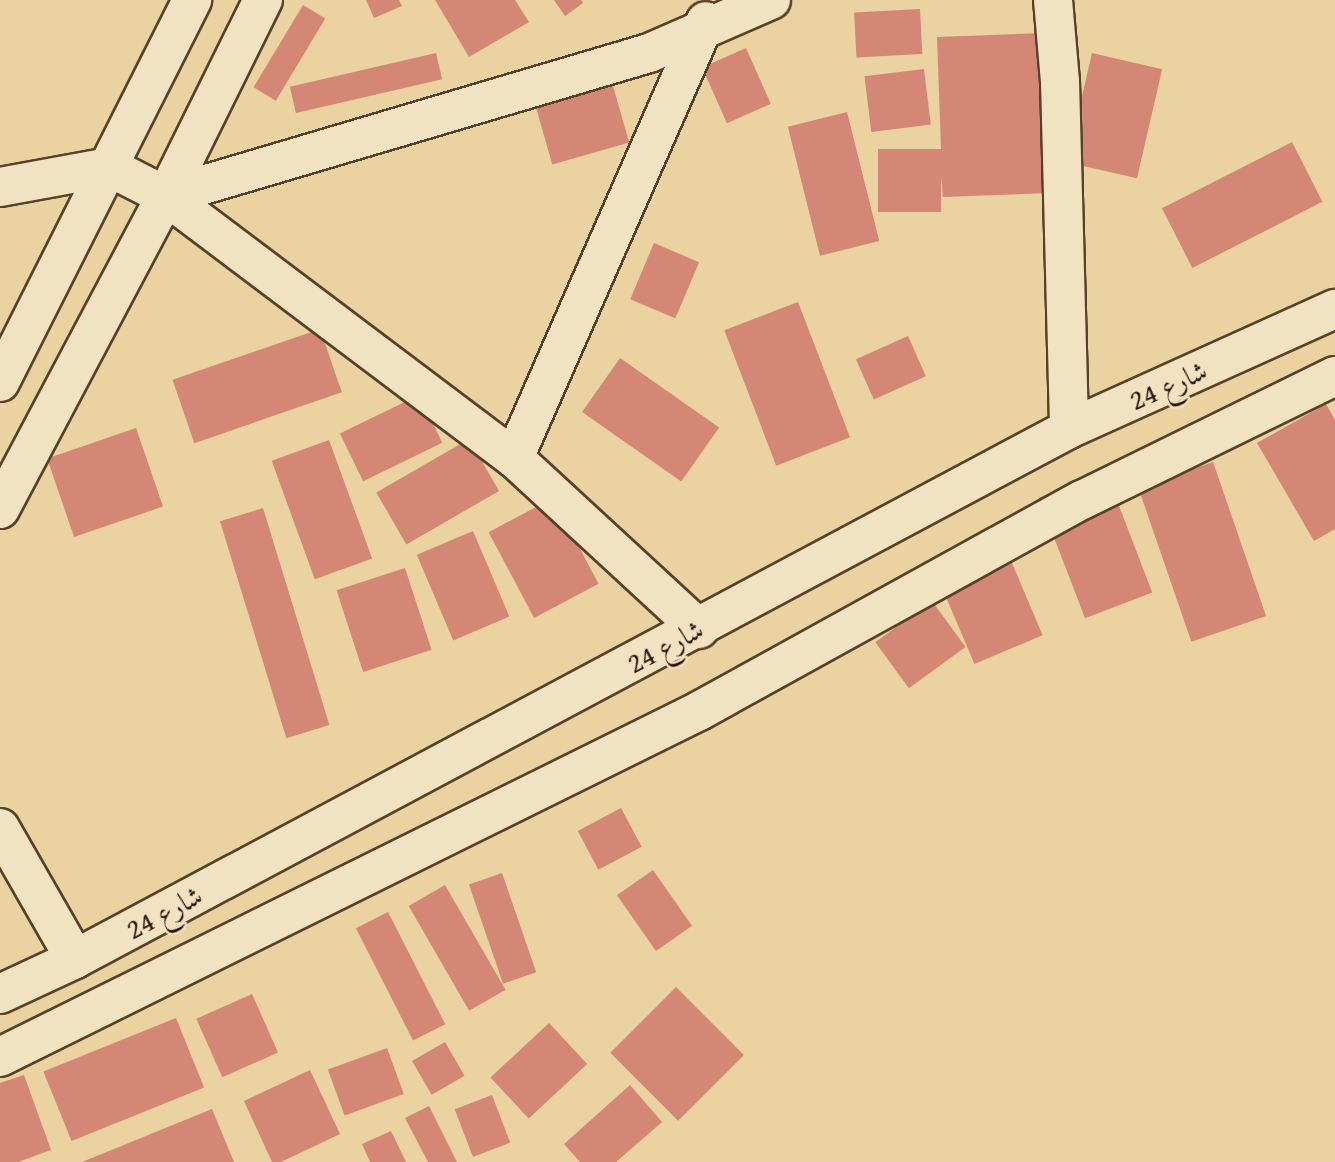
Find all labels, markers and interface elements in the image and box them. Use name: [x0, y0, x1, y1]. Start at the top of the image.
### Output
street label: شارع 24: [1124, 353, 1212, 417]
street label: شارع 24: [621, 612, 709, 680]
street label: شارع 24: [120, 878, 208, 946]

